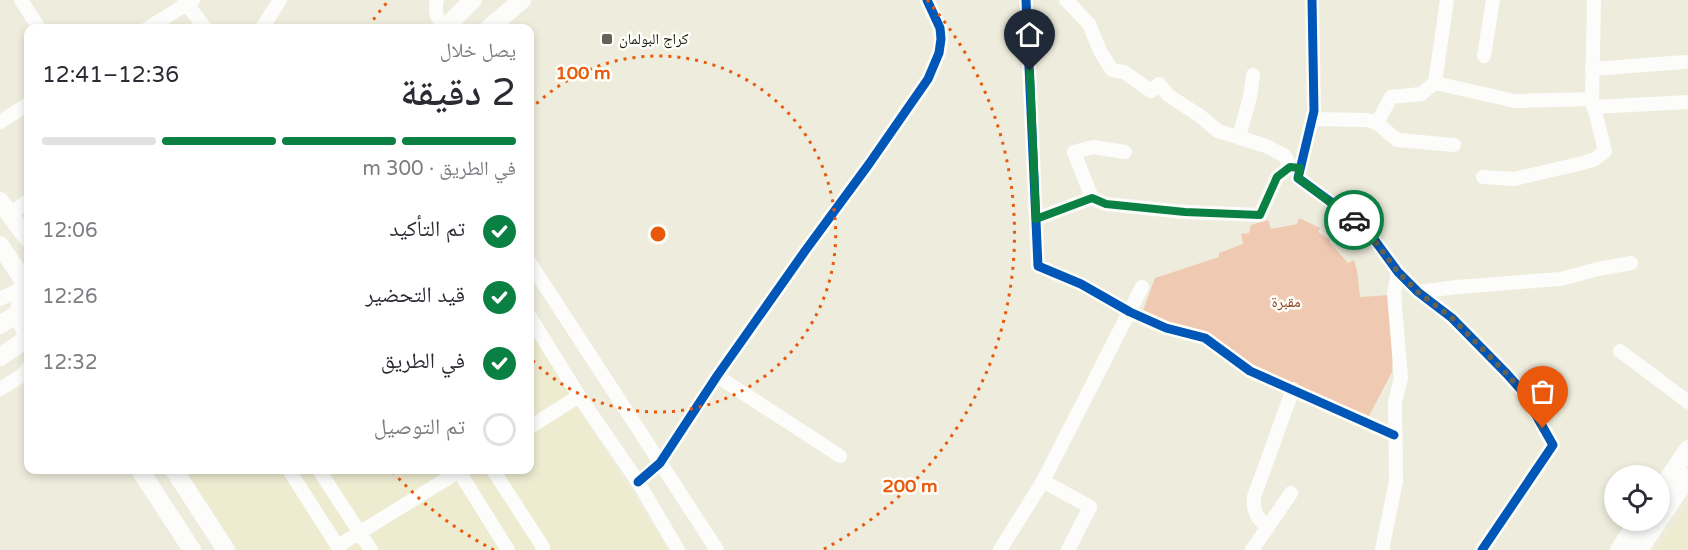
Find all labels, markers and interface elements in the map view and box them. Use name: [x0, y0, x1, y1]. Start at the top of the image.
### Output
pin: [1004, 9, 1055, 71]
icon: home: [1013, 18, 1046, 51]
place label: كراج البولمان: [619, 30, 688, 49]
marker: كراج البولمان: [600, 32, 614, 46]
text: يصل خلال: [440, 39, 516, 63]
text: 12:36–12:41: [42, 62, 179, 88]
text: 100 m: [555, 62, 611, 84]
text: 2 دقيقة: [400, 69, 516, 116]
text: في الطريق · 300 m: [362, 157, 516, 181]
courier: [1324, 190, 1384, 250]
icon: car: [1338, 204, 1371, 237]
icon: check: [483, 215, 516, 248]
text: تم التأكيد: [389, 216, 465, 242]
text: 12:06: [42, 219, 97, 243]
centre of rings: [648, 224, 668, 244]
icon: check: [483, 281, 516, 314]
text: قيد التحضير: [365, 282, 465, 308]
text: 12:26: [42, 285, 97, 309]
park label: مقبرة: [1271, 293, 1301, 311]
icon: check: [483, 347, 516, 380]
text: في الطريق: [381, 348, 465, 374]
text: 12:32: [42, 351, 97, 375]
pin: [1517, 366, 1568, 428]
icon: bag: [1526, 375, 1559, 408]
text: تم التوصيل: [374, 414, 465, 440]
map controls: [1604, 465, 1670, 531]
button: locate: [1604, 465, 1670, 531]
text: 200 m: [882, 475, 938, 497]

